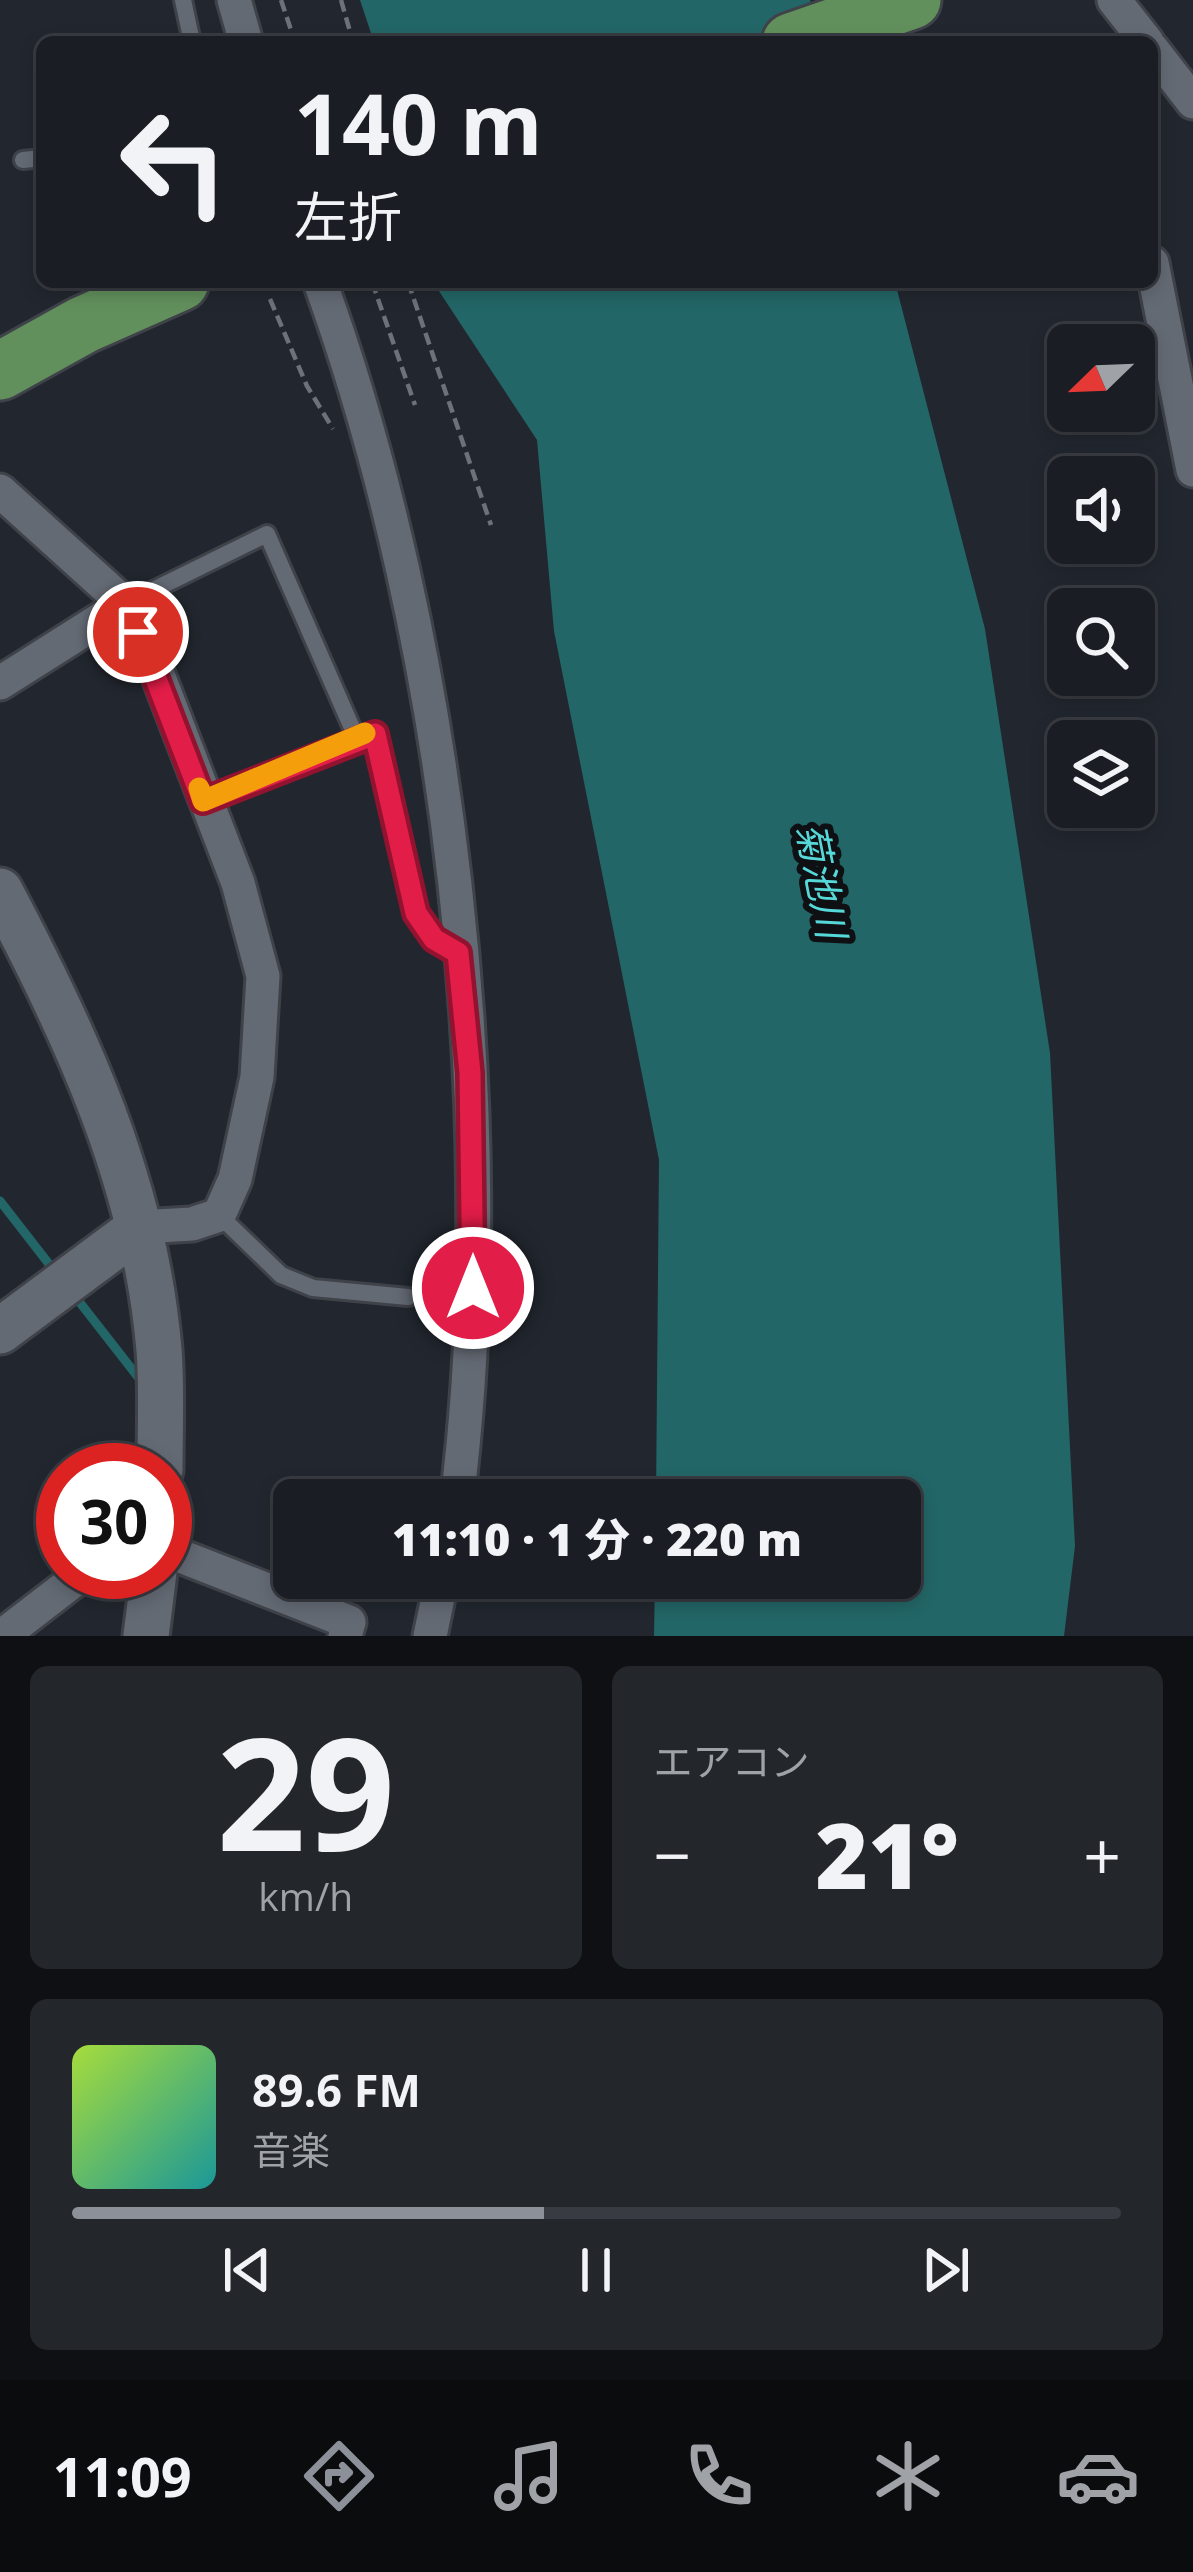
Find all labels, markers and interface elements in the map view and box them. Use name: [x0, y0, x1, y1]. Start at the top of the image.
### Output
text: 140 m: [294, 65, 542, 180]
icon: left: [96, 84, 252, 240]
text: 左折: [294, 179, 402, 253]
north arrow: [1047, 324, 1155, 432]
map controls: [1047, 324, 1155, 828]
button: sound: [1047, 456, 1155, 564]
pin: [87, 581, 189, 683]
button: search: [1047, 588, 1155, 696]
icon: arrive: [105, 599, 171, 665]
button: layers: [1047, 720, 1155, 828]
water label: 菊池川: [786, 818, 861, 946]
position arrow: [410, 1225, 536, 1351]
speed limit sign: 30: [36, 1443, 192, 1599]
text: 11:10 · 1 分 · 220 m: [392, 1508, 802, 1569]
text: 29: [217, 1684, 395, 1897]
text: エアコン: [654, 1734, 810, 1787]
text: 21°: [816, 1793, 959, 1915]
text: −: [654, 1809, 691, 1899]
text: +: [1083, 1809, 1121, 1899]
text: km/h: [258, 1869, 353, 1922]
text: 89.6 FM: [252, 2059, 421, 2120]
text: 音楽: [252, 2123, 330, 2176]
icon: previous: [214, 2237, 280, 2303]
icon: pause: [563, 2237, 629, 2303]
icon: next: [913, 2237, 979, 2303]
icon: directions: [297, 2434, 381, 2518]
icon: music: [487, 2434, 571, 2518]
icon: phone: [677, 2434, 761, 2518]
icon: climate: [866, 2434, 950, 2518]
icon: car: [1056, 2434, 1140, 2518]
text: 11:09: [53, 2439, 192, 2513]

